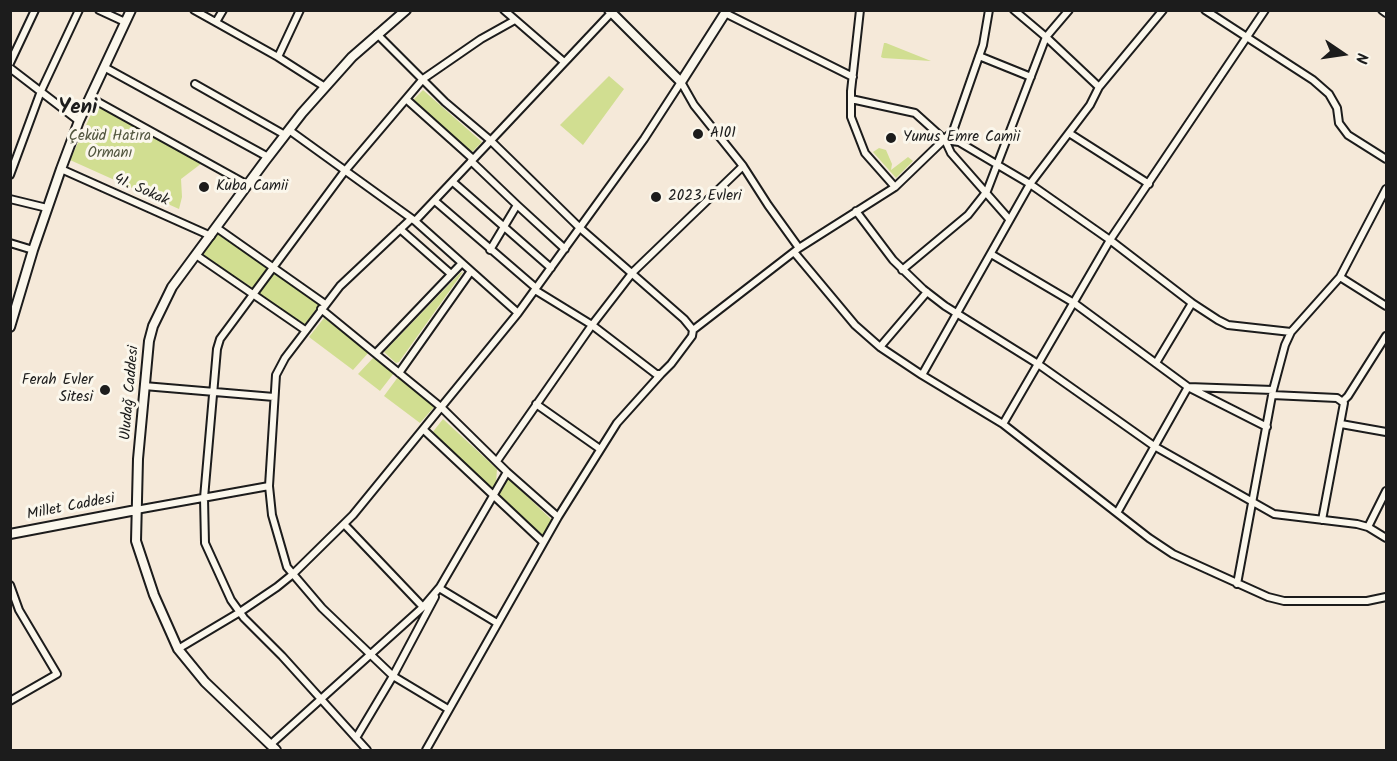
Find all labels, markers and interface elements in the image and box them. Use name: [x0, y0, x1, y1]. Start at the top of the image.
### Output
north arrow: [1313, 24, 1373, 84]
text: N: [1348, 50, 1374, 66]
district label: Yeni: [58, 96, 98, 122]
place label: A101: [710, 125, 736, 143]
marker: A101: [691, 127, 705, 141]
park label: Çeküd Hatıra Ormanı: [69, 128, 151, 163]
place label: Yunus Emre Camii: [903, 129, 1020, 147]
marker: Yunus Emre Camii: [884, 131, 898, 145]
street label: 41. Sokak: [111, 171, 171, 211]
place label: Kuba Camii: [216, 178, 288, 196]
marker: Kuba Camii: [197, 180, 211, 194]
place label: 2023 Evleri: [668, 188, 742, 206]
marker: 2023 Evleri: [649, 190, 663, 204]
street label: Uludağ Caddesi: [118, 345, 144, 441]
place label: Ferah Evler Sitesi: [22, 372, 93, 407]
marker: Ferah Evler Sitesi: [98, 383, 112, 397]
street label: Millet Caddesi: [26, 491, 116, 525]

